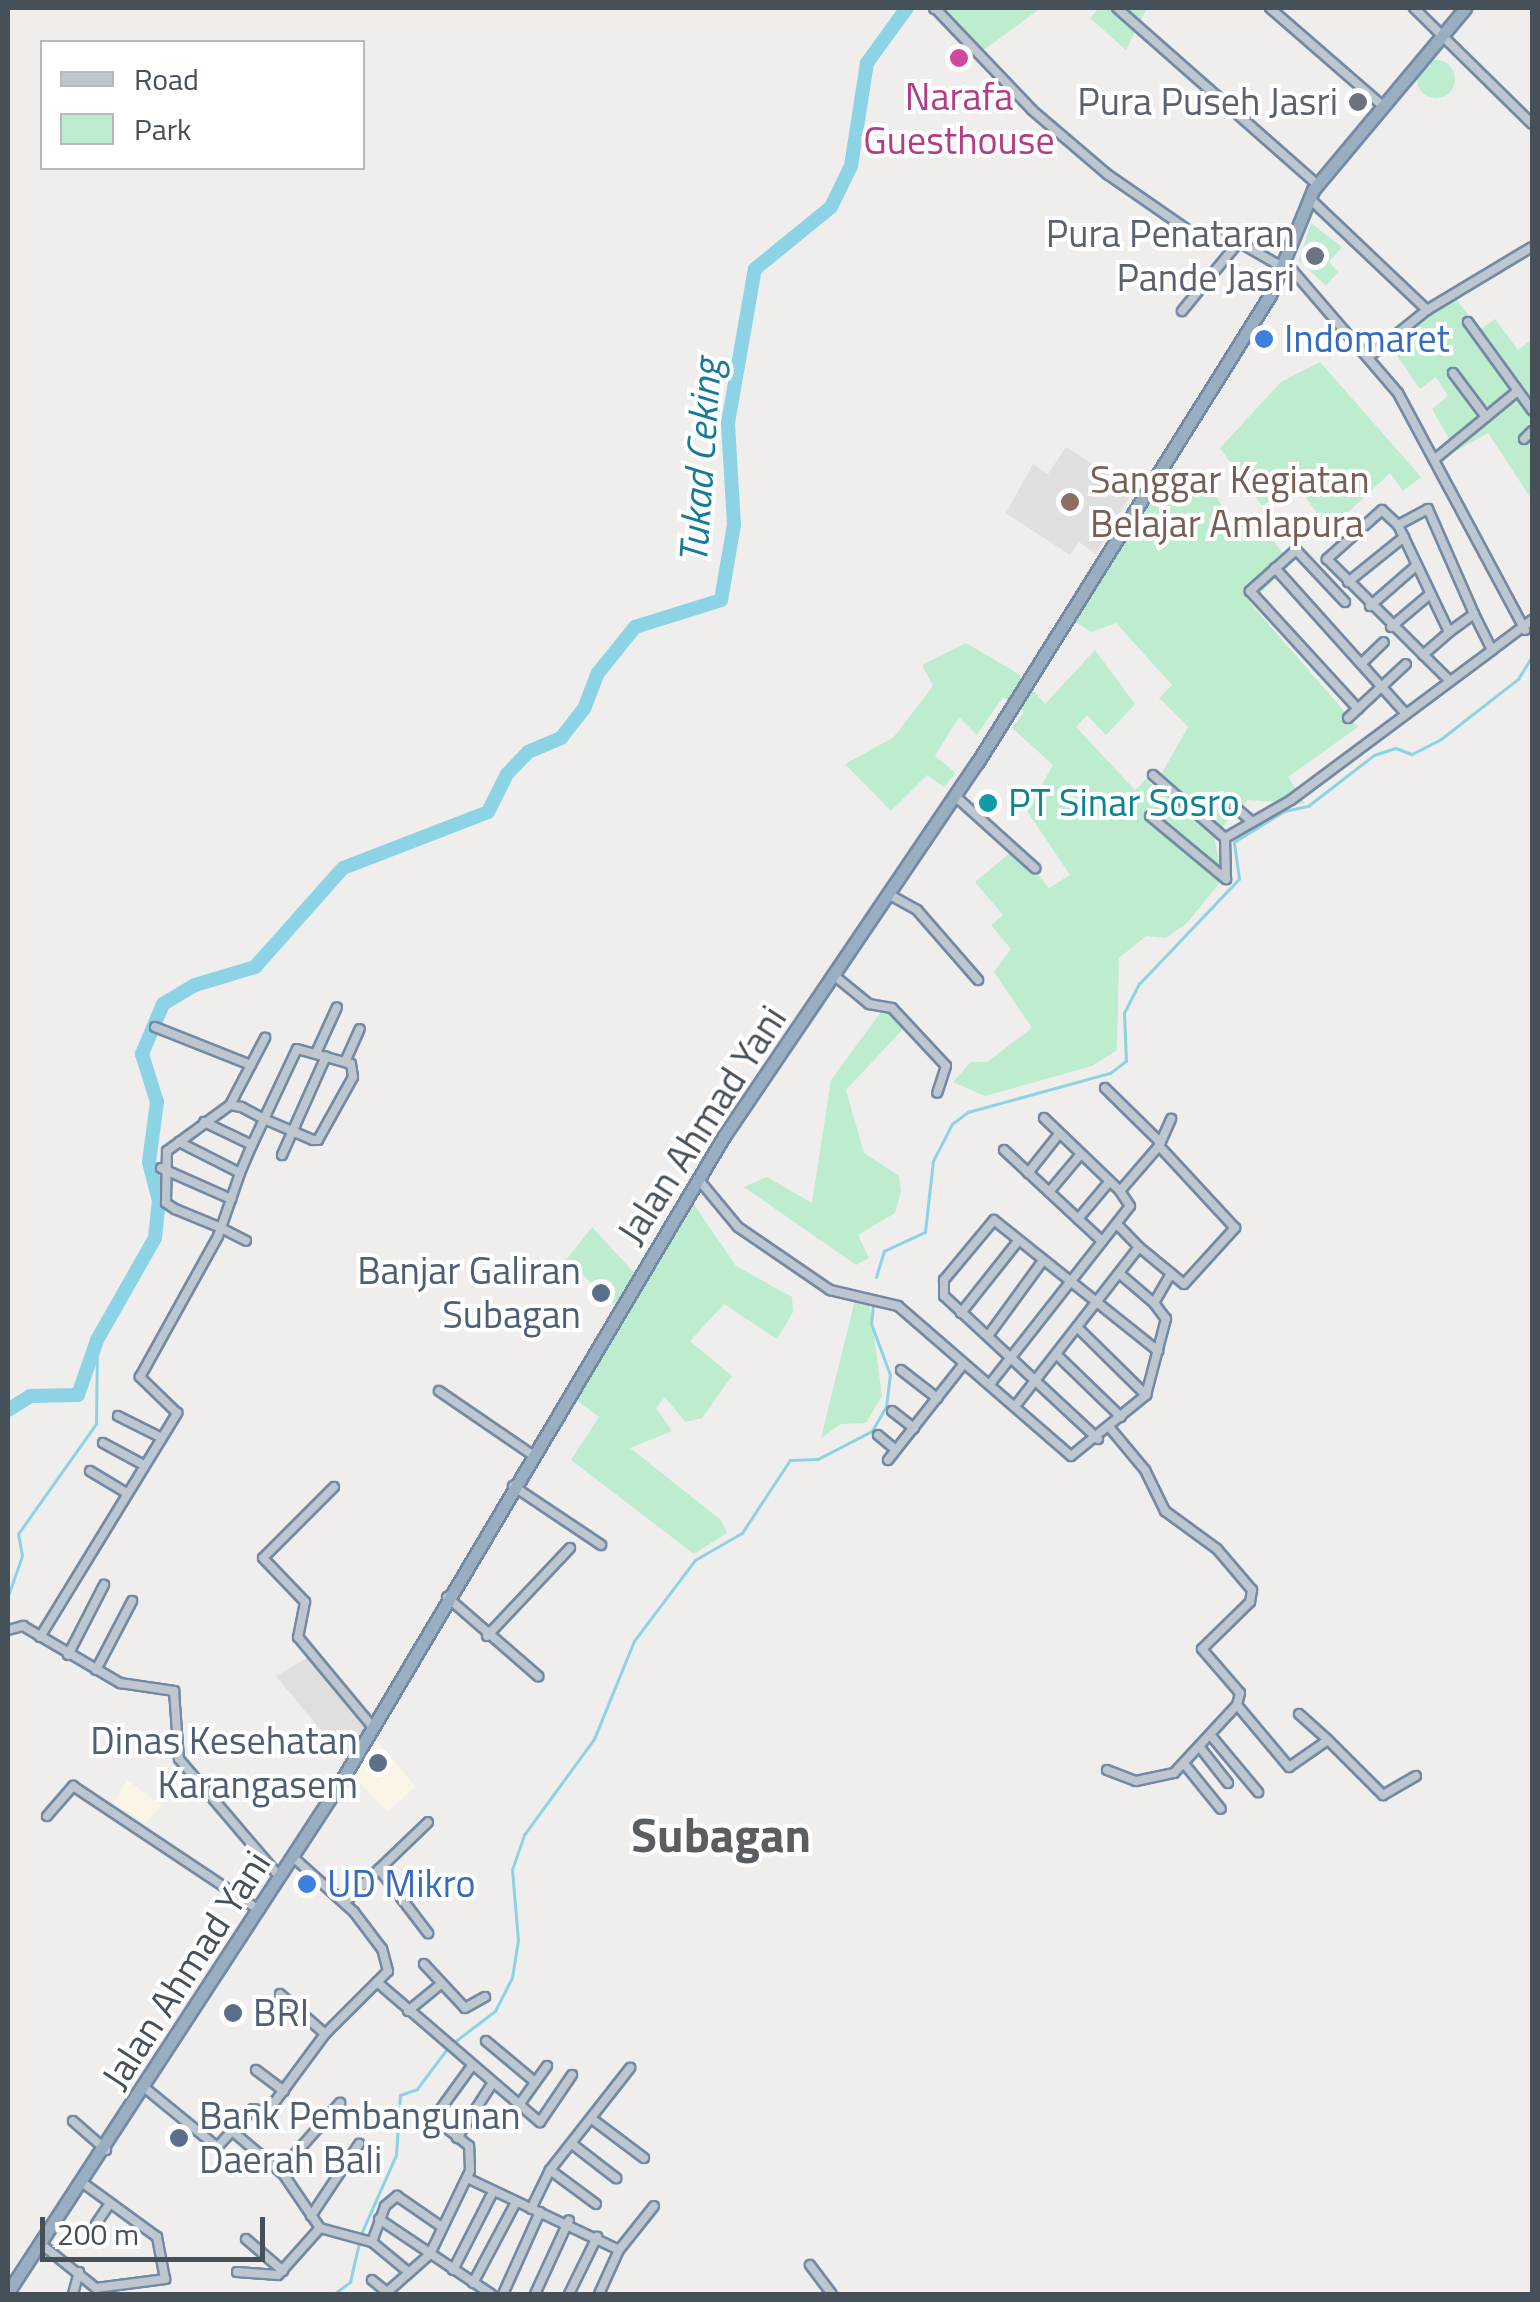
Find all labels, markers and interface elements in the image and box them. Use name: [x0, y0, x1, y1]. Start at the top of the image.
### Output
legend: [40, 40, 365, 170]
marker: Narafa Guesthouse: [948, 47, 970, 69]
text: Road: [134, 56, 199, 102]
place label: Narafa Guesthouse: [863, 74, 1055, 163]
place label: Pura Puseh Jasri: [1077, 79, 1338, 125]
marker: Pura Puseh Jasri: [1347, 91, 1369, 113]
text: Park: [134, 106, 191, 152]
place label: Pura Penataran Pande Jasri: [1046, 211, 1295, 300]
marker: Pura Penataran Pande Jasri: [1304, 245, 1326, 267]
place label: Indomaret: [1284, 316, 1450, 362]
marker: Indomaret: [1253, 328, 1275, 350]
water label: Tukad Ceking: [669, 357, 731, 565]
place label: Sanggar Kegiatan Belajar Amlapura: [1090, 457, 1370, 546]
marker: Sanggar Kegiatan Belajar Amlapura: [1059, 491, 1081, 513]
place label: PT Sinar Sosro: [1008, 780, 1240, 826]
marker: PT Sinar Sosro: [977, 792, 999, 814]
street label: Jalan Ahmad Yani: [608, 997, 796, 1253]
place label: Banjar Galiran Subagan: [357, 1248, 581, 1338]
marker: Banjar Galiran Subagan: [590, 1282, 612, 1304]
place label: Dinas Kesehatan Karangasem: [90, 1718, 358, 1808]
marker: Dinas Kesehatan Karangasem: [367, 1752, 389, 1774]
district label: Subagan: [631, 1806, 811, 1864]
street label: Jalan Ahmad Yani: [92, 1842, 280, 2098]
place label: UD Mikro: [327, 1861, 476, 1907]
marker: UD Mikro: [296, 1873, 318, 1895]
place label: BRI: [253, 1990, 309, 2036]
marker: BRI: [222, 2002, 244, 2024]
place label: Bank Pembangunan Daerah Bali: [199, 2093, 521, 2182]
marker: Bank Pembangunan Daerah Bali: [168, 2127, 190, 2149]
scale bar: [45, 2197, 270, 2259]
text: 200 m: [57, 2211, 139, 2257]

